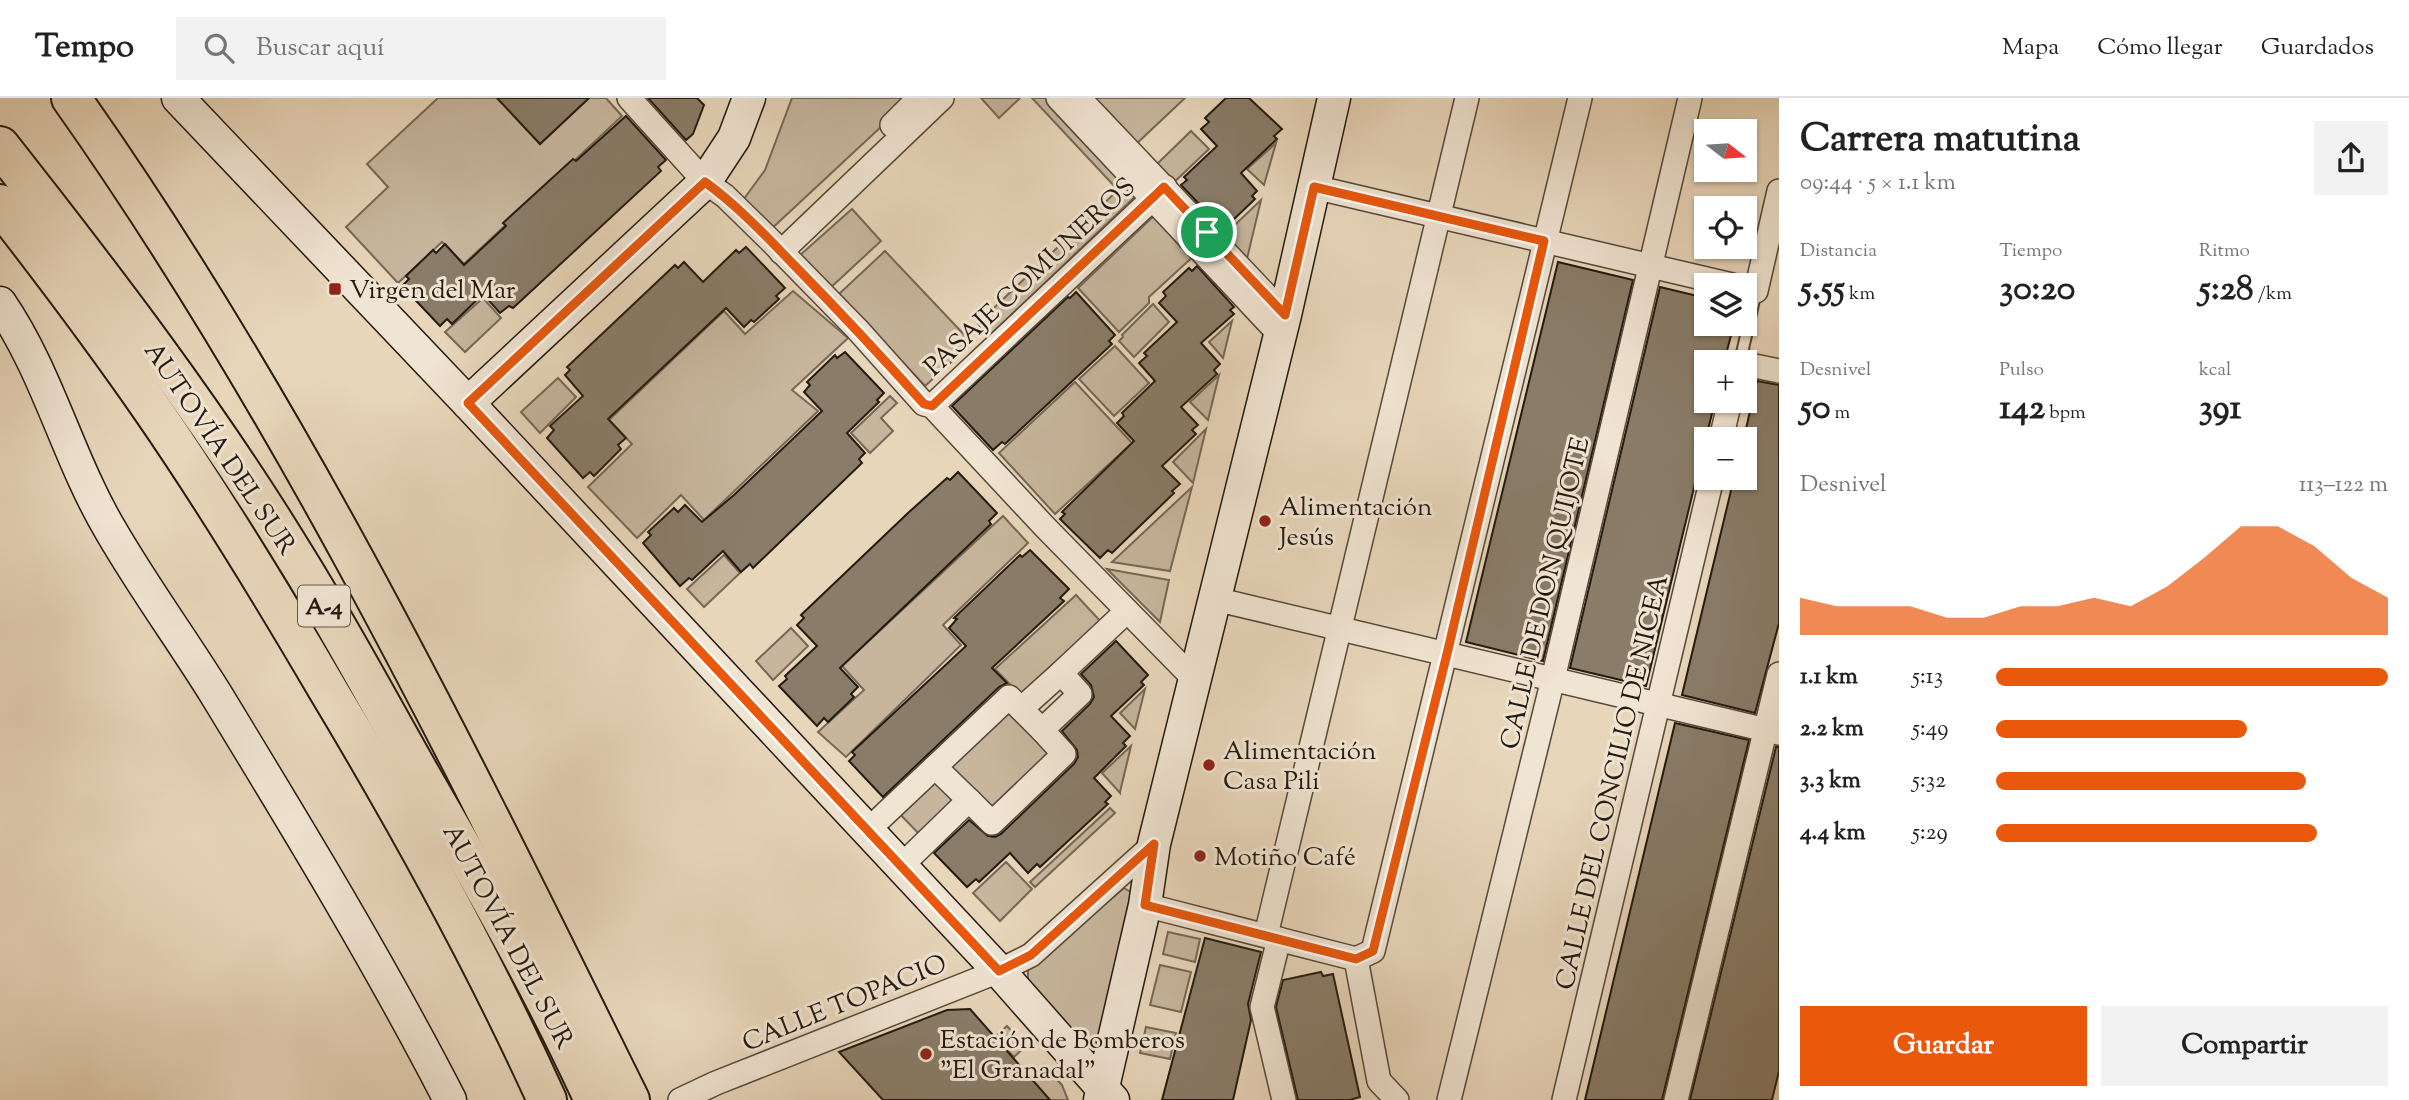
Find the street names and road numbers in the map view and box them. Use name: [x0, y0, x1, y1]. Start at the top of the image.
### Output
street label: PASAJE COMUNEROS: [917, 170, 1145, 386]
street label: AUTOVÍA DEL SUR: [134, 336, 304, 563]
street label: CALLE DE DON QUIJOTE: [1492, 434, 1600, 753]
street label: CALLE DEL CONCILIO DE NICEA: [1548, 571, 1679, 994]
road number: A-4: [298, 586, 350, 626]
street label: AUTOVÍA DEL SUR: [432, 818, 582, 1056]
street label: CALLE TOPACIO: [737, 946, 953, 1062]

